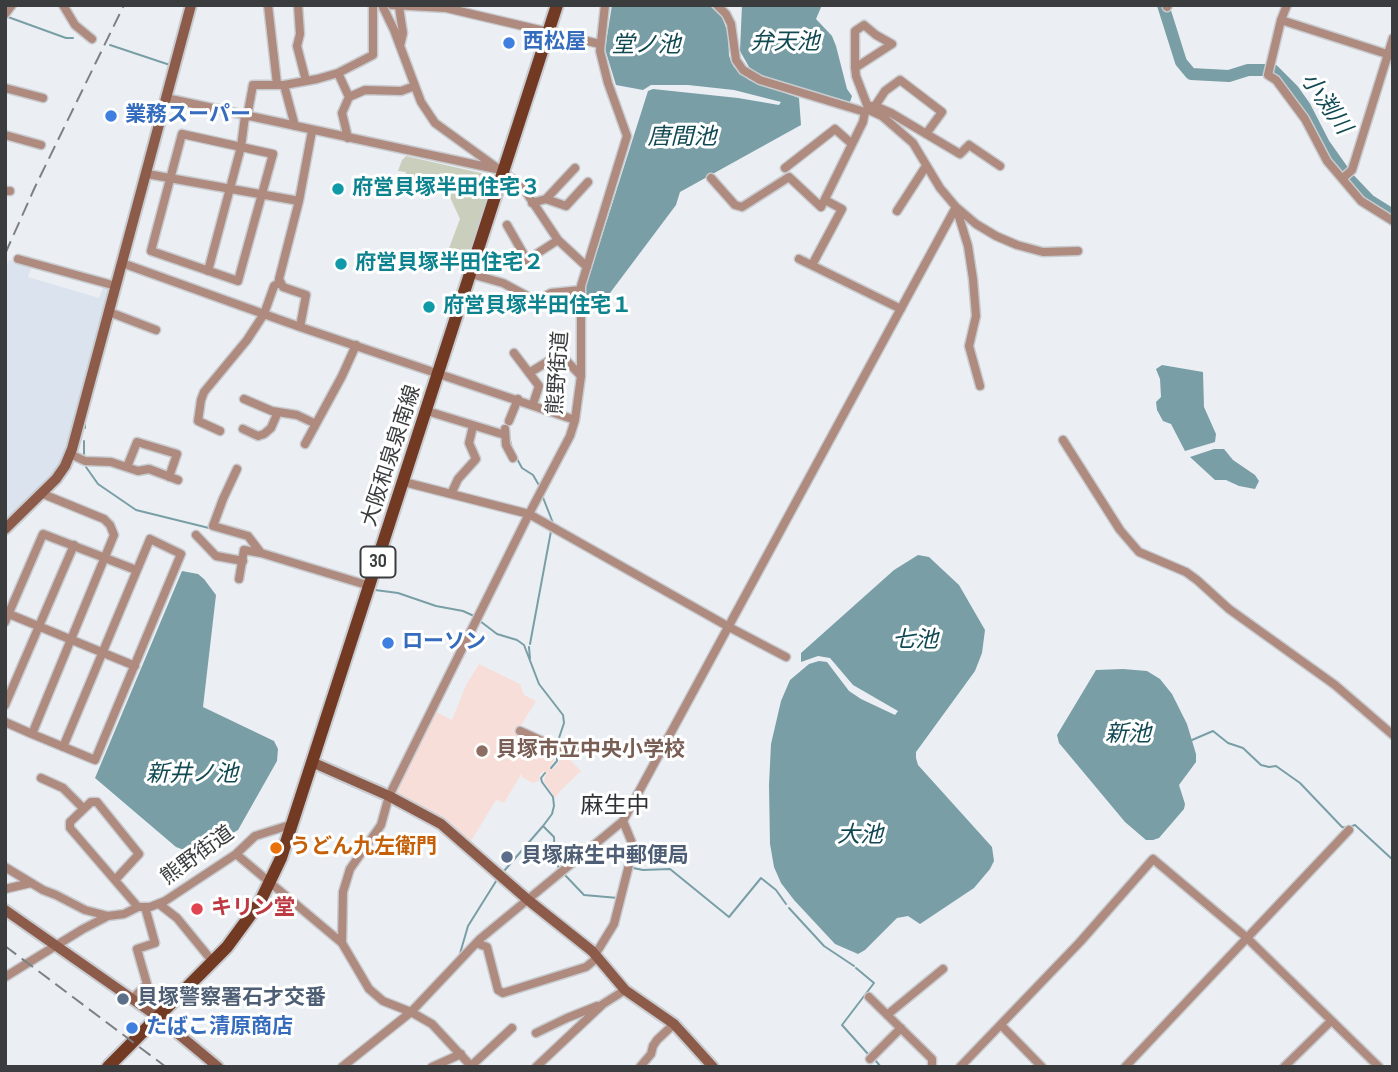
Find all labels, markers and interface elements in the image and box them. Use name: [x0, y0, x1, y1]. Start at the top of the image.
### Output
water label: 弁天池: [751, 29, 819, 57]
place label: 西松屋: [523, 30, 586, 56]
water label: 堂ノ池: [612, 32, 680, 60]
marker: 西松屋: [501, 35, 517, 51]
water label: 小渕川: [1294, 68, 1356, 140]
place label: 業務スーパー: [125, 103, 251, 129]
marker: 業務スーパー: [103, 108, 119, 124]
water label: 唐間池: [648, 124, 716, 152]
place label: 府営貝塚半田住宅３: [352, 176, 541, 202]
marker: 府営貝塚半田住宅３: [330, 181, 346, 197]
place label: 府営貝塚半田住宅２: [355, 251, 544, 277]
marker: 府営貝塚半田住宅２: [333, 256, 349, 272]
place label: 府営貝塚半田住宅１: [443, 294, 632, 320]
marker: 府営貝塚半田住宅１: [421, 299, 437, 315]
street label: 熊野街道: [544, 330, 574, 416]
street label: 大阪和泉泉南線: [357, 382, 427, 530]
road number: 30: [360, 547, 396, 578]
water label: 七池: [892, 627, 938, 655]
place label: ローソン: [402, 630, 486, 656]
marker: ローソン: [380, 635, 396, 651]
water label: 新池: [1105, 721, 1151, 749]
place label: 貝塚市立中央小学校: [496, 738, 685, 764]
marker: 貝塚市立中央小学校: [474, 743, 490, 759]
water label: 新井ノ池: [146, 761, 238, 789]
district label: 麻生中: [581, 793, 649, 821]
street label: 熊野街道: [157, 821, 239, 891]
water label: 大池: [837, 822, 883, 850]
place label: うどん九左衛門: [290, 835, 437, 861]
marker: うどん九左衛門: [268, 840, 284, 856]
place label: 貝塚麻生中郵便局: [521, 844, 689, 870]
marker: 貝塚麻生中郵便局: [499, 849, 515, 865]
place label: キリン堂: [211, 896, 295, 922]
marker: キリン堂: [189, 901, 205, 917]
place label: 貝塚警察署石才交番: [137, 986, 326, 1012]
marker: 貝塚警察署石才交番: [115, 991, 131, 1007]
place label: たばこ清原商店: [146, 1015, 293, 1041]
marker: たばこ清原商店: [124, 1020, 140, 1036]

